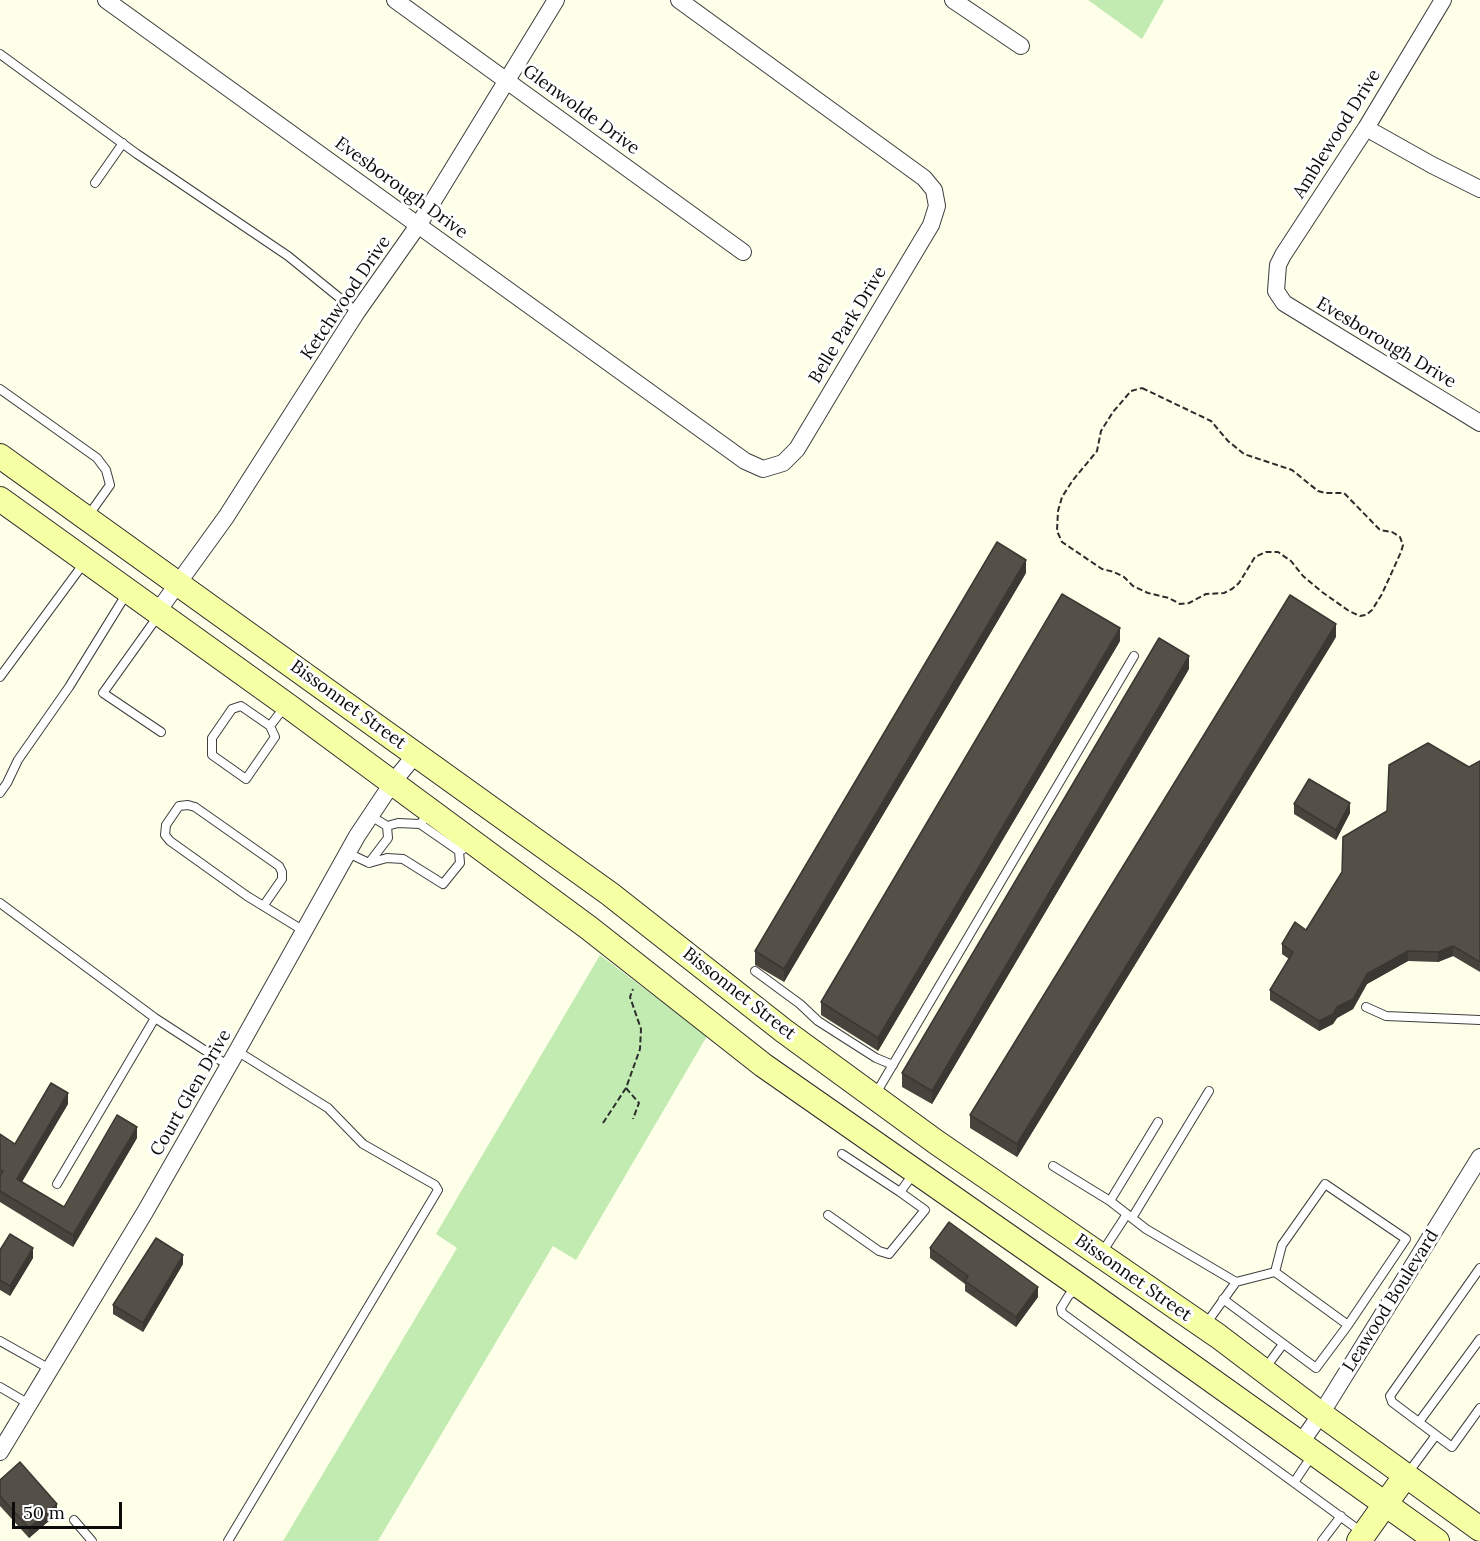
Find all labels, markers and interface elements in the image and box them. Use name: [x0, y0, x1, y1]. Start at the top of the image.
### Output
street label: Glenwolde Drive: [518, 60, 644, 160]
street label: Amblewood Drive: [1289, 65, 1385, 203]
street label: Evesborough Drive: [330, 133, 472, 243]
street label: Ketchwood Drive: [297, 232, 395, 364]
street label: Belle Park Drive: [805, 263, 891, 387]
street label: Evesborough Drive: [1312, 293, 1460, 393]
street label: Bissonnet Street: [286, 656, 410, 754]
street label: Bissonnet Street: [678, 943, 800, 1045]
street label: Court Glen Drive: [146, 1026, 236, 1160]
street label: Leawood Boulevard: [1339, 1226, 1443, 1376]
street label: Bissonnet Street: [1070, 1230, 1196, 1326]
scale bar: [15, 1490, 124, 1528]
text: 50 m: [23, 1501, 65, 1524]

